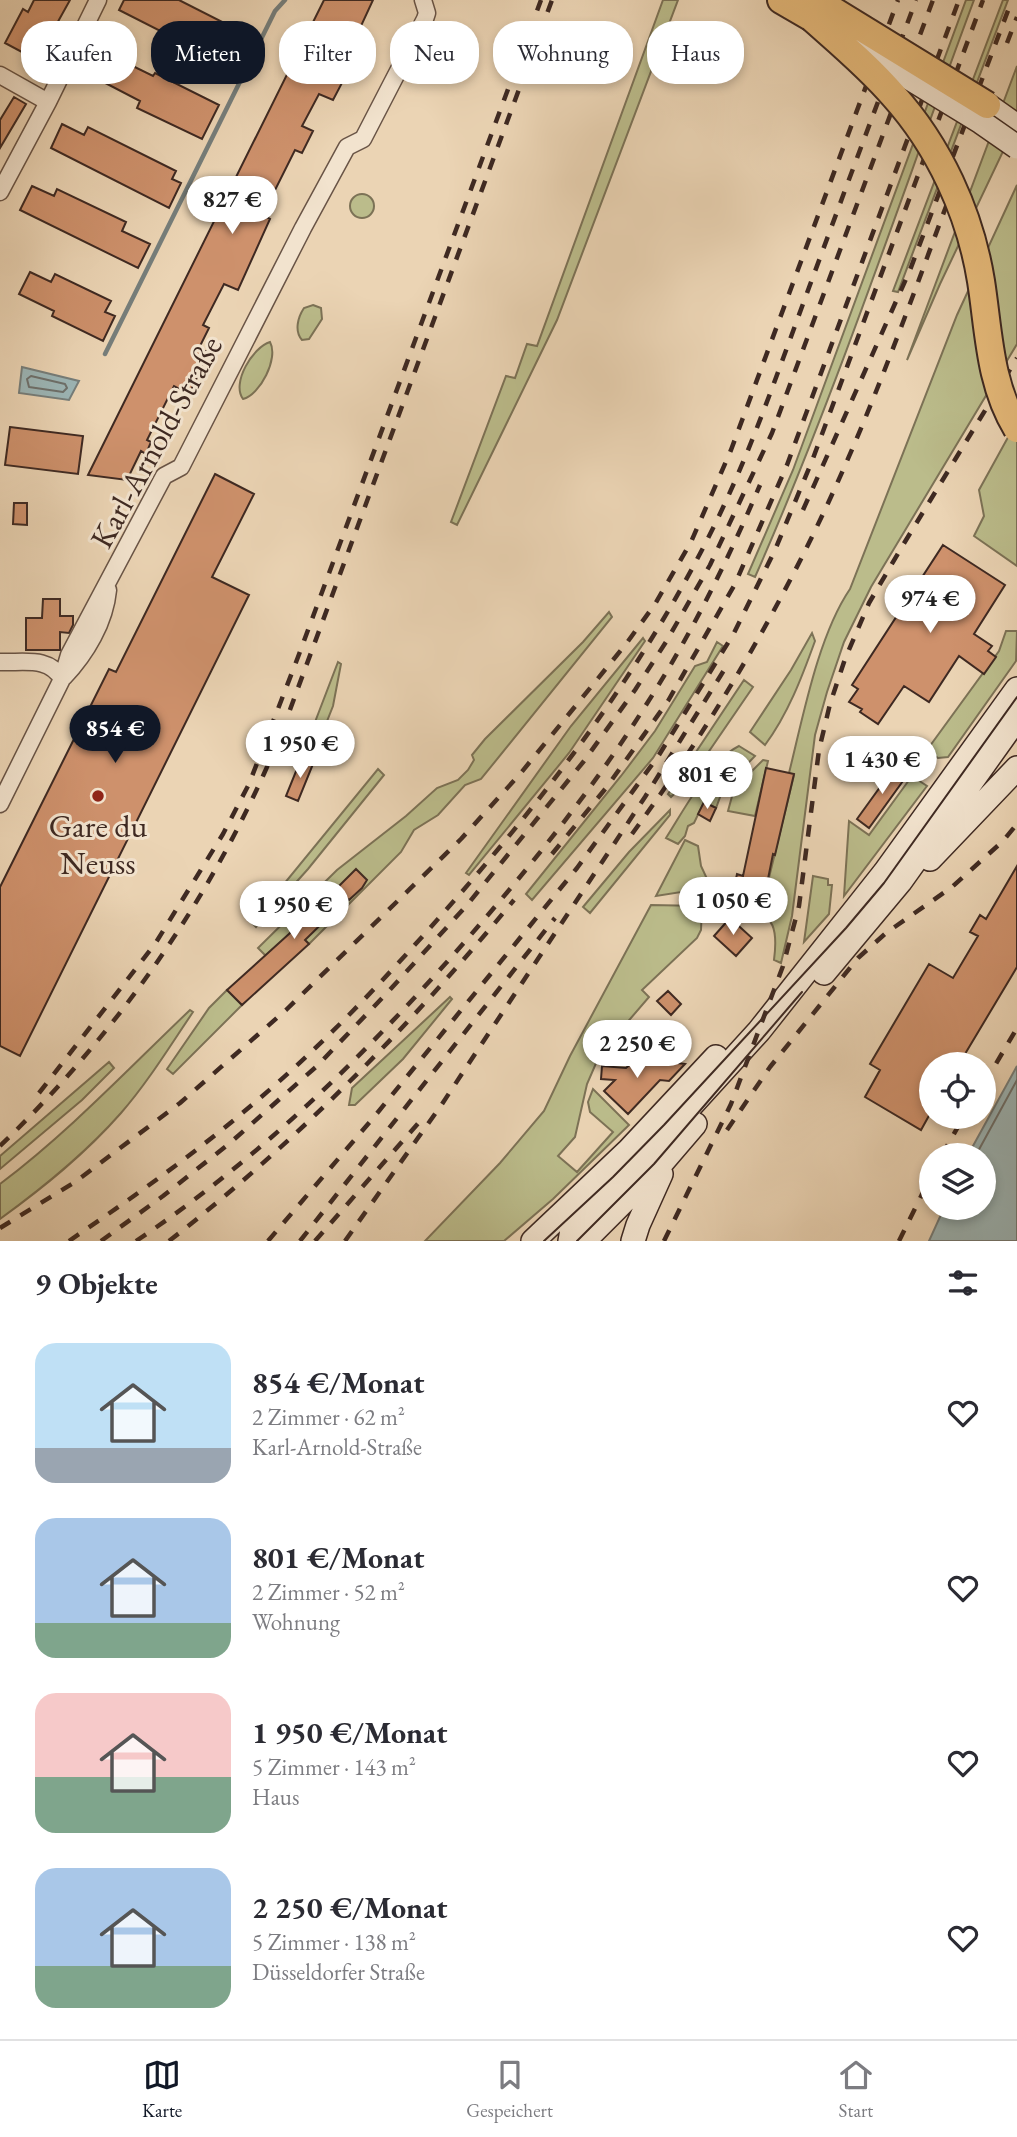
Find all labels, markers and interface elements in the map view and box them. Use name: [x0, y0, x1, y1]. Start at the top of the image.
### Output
chip: Kaufen: [21, 21, 137, 84]
chip: Mieten: [151, 21, 265, 84]
chip: Filter: [279, 21, 376, 84]
chip: Neu: [390, 21, 479, 84]
chip: Wohnung: [493, 21, 633, 84]
chip: Haus: [647, 21, 744, 84]
pin: 827 €: [183, 176, 281, 236]
text: 827 €: [203, 184, 261, 214]
street label: Karl-Arnold-Straße: [80, 328, 232, 556]
pin: 974 €: [881, 576, 979, 635]
text: 974 €: [901, 583, 959, 613]
pin: 854 €: [66, 706, 164, 765]
text: 854 €: [86, 713, 144, 743]
pin: 1 950 €: [235, 720, 365, 780]
text: 1 950 €: [262, 728, 338, 758]
pin: 1 430 €: [817, 736, 947, 796]
text: 1 430 €: [844, 744, 920, 774]
pin: 801 €: [658, 752, 756, 811]
text: 801 €: [678, 759, 736, 789]
marker: Gare du Neuss: [90, 788, 106, 804]
place label: Gare du Neuss: [49, 805, 147, 884]
pin: 1 050 €: [668, 878, 798, 937]
pin: 1 950 €: [229, 881, 359, 941]
text: 1 050 €: [695, 885, 771, 915]
text: 1 950 €: [256, 889, 332, 919]
pin: 2 250 €: [572, 1020, 702, 1080]
text: 2 250 €: [599, 1028, 675, 1058]
map controls: [919, 1052, 996, 1220]
button: locate: [919, 1052, 996, 1129]
button: layers: [919, 1143, 996, 1220]
text: 9 Objekte: [35, 1264, 158, 1303]
icon: filters: [944, 1264, 982, 1302]
text: 854 €/Monat: [252, 1363, 424, 1402]
icon: home: [91, 1371, 175, 1455]
icon: heart: [944, 1394, 982, 1432]
text: 2 Zimmer · 62 m²: [252, 1402, 405, 1432]
text: Karl-Arnold-Straße: [252, 1432, 422, 1462]
text: 801 €/Monat: [252, 1538, 424, 1577]
icon: home: [91, 1546, 175, 1630]
icon: heart: [944, 1569, 982, 1607]
text: 2 Zimmer · 52 m²: [252, 1577, 405, 1607]
text: Wohnung: [252, 1607, 340, 1637]
text: 1 950 €/Monat: [252, 1713, 447, 1752]
icon: home: [91, 1721, 175, 1805]
icon: heart: [944, 1744, 982, 1782]
text: 5 Zimmer · 143 m²: [252, 1752, 416, 1782]
text: Haus: [252, 1782, 299, 1812]
text: 2 250 €/Monat: [252, 1888, 447, 1927]
icon: home: [91, 1896, 175, 1980]
icon: heart: [944, 1919, 982, 1957]
text: 5 Zimmer · 138 m²: [252, 1927, 416, 1957]
text: Düsseldorfer Straße: [252, 1957, 425, 1987]
tab: Karte: [142, 2056, 182, 2123]
tab: Gespeichert: [466, 2056, 553, 2123]
tab: Start: [837, 2056, 875, 2123]

